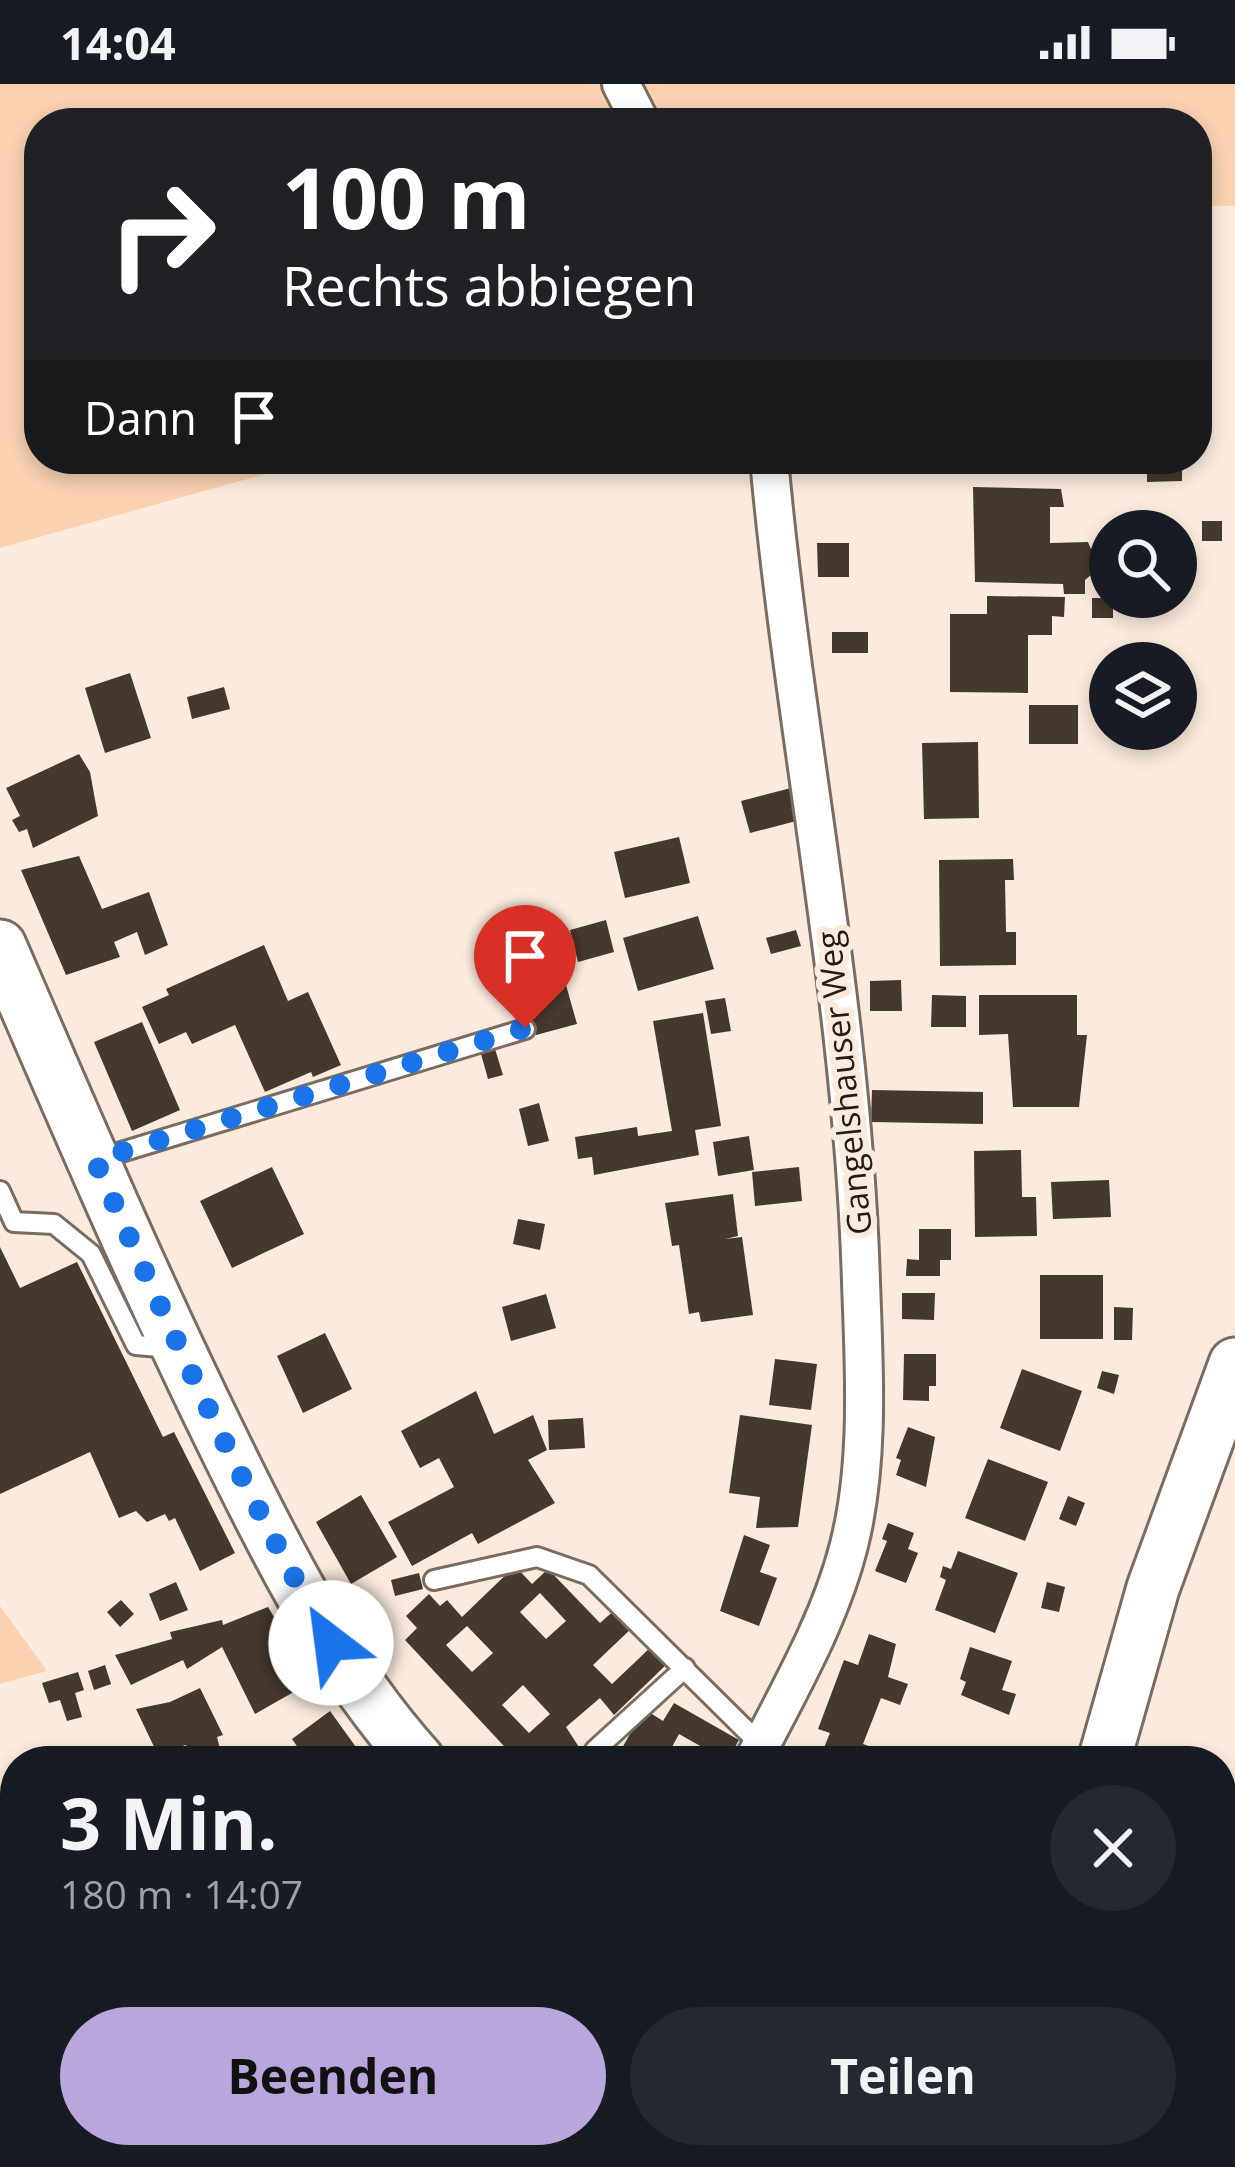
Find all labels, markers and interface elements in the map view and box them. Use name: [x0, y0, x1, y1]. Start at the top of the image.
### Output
text: 14:04: [60, 12, 176, 73]
text: 100 m: [282, 139, 530, 254]
icon: right: [84, 156, 240, 312]
text: Rechts abbiegen: [282, 248, 696, 322]
icon: arrive: [221, 384, 287, 450]
text: Dann: [84, 387, 197, 448]
map controls: [1089, 510, 1197, 750]
button: search: [1089, 510, 1197, 618]
button: layers: [1089, 642, 1197, 750]
pin: [474, 905, 576, 1028]
icon: arrive: [492, 923, 558, 989]
street label: Gangelshauser Weg: [805, 929, 882, 1237]
position arrow: [268, 1580, 394, 1706]
text: 3 Min.: [60, 1773, 278, 1871]
button: close: [1050, 1785, 1176, 1911]
text: 180 m · 14:07: [60, 1867, 303, 1920]
button: Beenden: [60, 2007, 606, 2145]
button: Teilen: [630, 2007, 1176, 2145]

